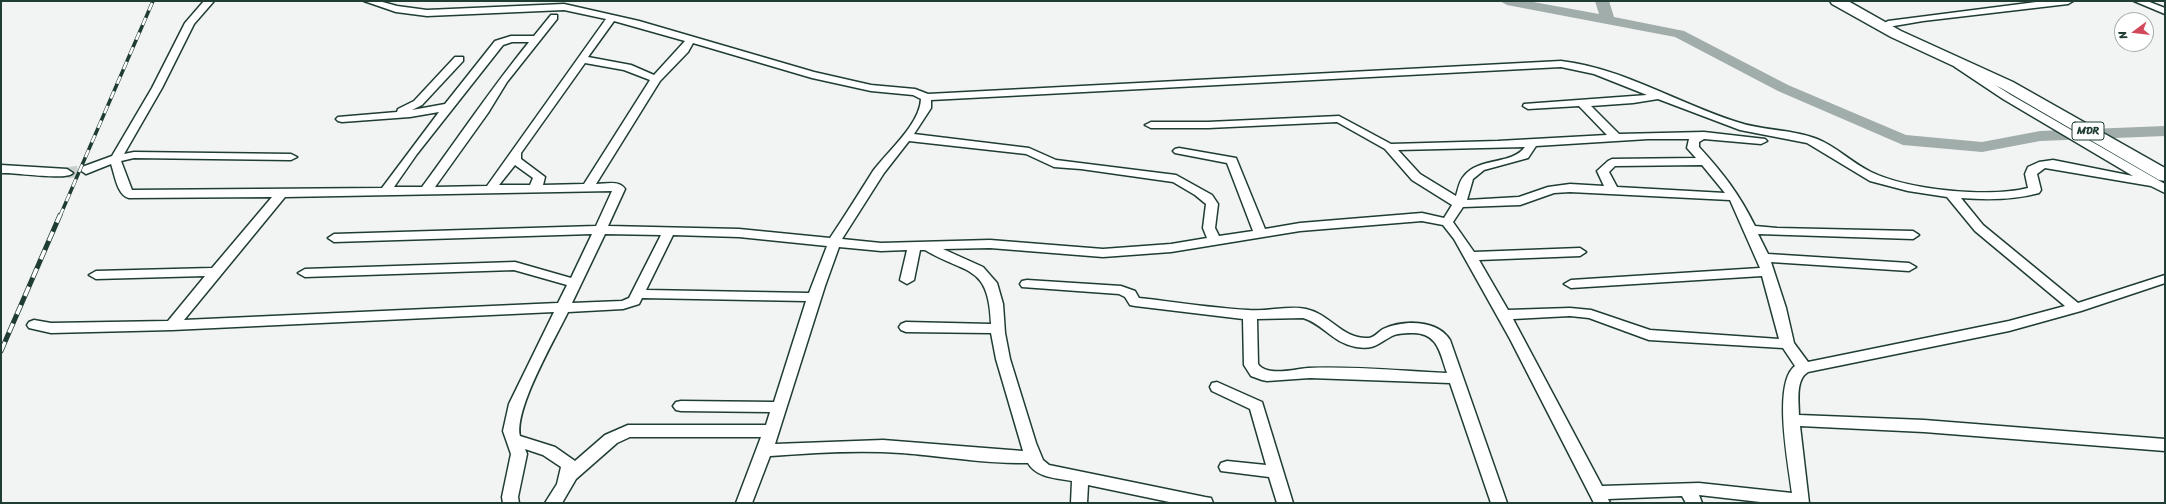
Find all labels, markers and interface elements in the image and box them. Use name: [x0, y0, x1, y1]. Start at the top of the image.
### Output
north arrow: [2114, 12, 2154, 52]
text: N: [2113, 29, 2133, 41]
road number: MDR: [2072, 122, 2104, 140]

